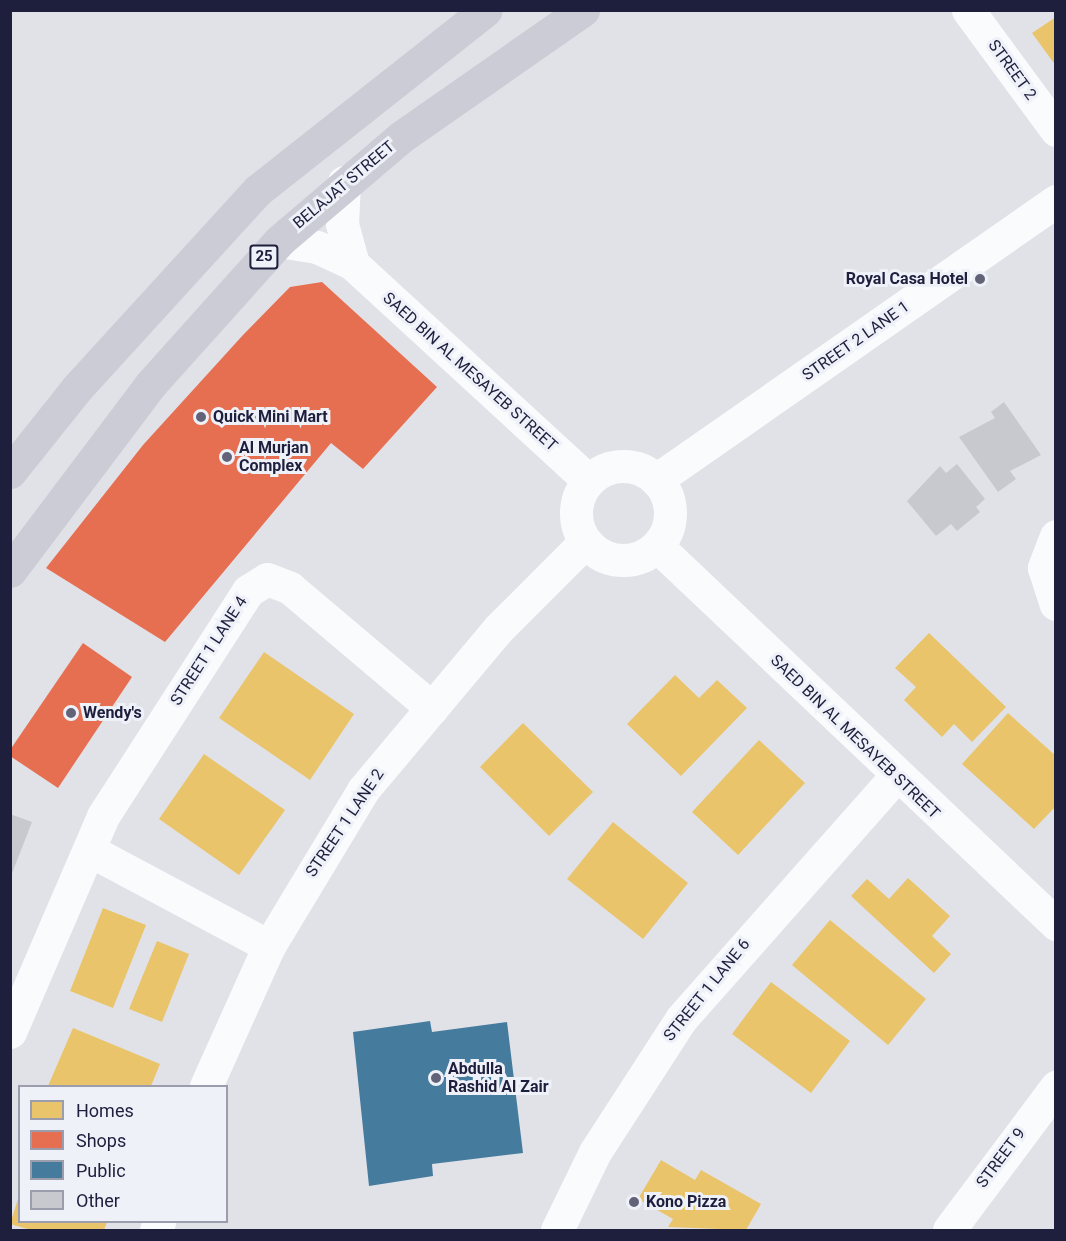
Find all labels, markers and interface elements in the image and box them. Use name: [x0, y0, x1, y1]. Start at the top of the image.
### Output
street label: STREET 2: [984, 36, 1040, 104]
street label: BELAJAT STREET: [289, 137, 399, 233]
road number: 25: [249, 245, 279, 269]
place label: Royal Casa Hotel: [846, 269, 968, 289]
marker: Royal Casa Hotel: [973, 272, 987, 286]
street label: SAED BIN AL MESAYEB STREET: [379, 289, 561, 455]
street label: STREET 2 LANE 1: [799, 297, 913, 385]
place label: Quick Mini Mart: [213, 407, 328, 427]
marker: Quick Mini Mart: [194, 410, 208, 424]
place label: Al Murjan Complex: [239, 438, 308, 476]
marker: Al Murjan Complex: [220, 450, 234, 464]
street label: STREET 1 LANE 4: [167, 593, 251, 709]
street label: SAED BIN AL MESAYEB STREET: [766, 651, 944, 823]
place label: Wendy's: [83, 703, 142, 723]
marker: Wendy's: [64, 706, 78, 720]
street label: STREET 1 LANE 2: [302, 765, 388, 881]
street label: STREET 1 LANE 6: [660, 935, 754, 1045]
place label: Abdulla Rashid Al Zair: [448, 1059, 549, 1097]
marker: Abdulla Rashid Al Zair: [429, 1071, 443, 1085]
legend: [18, 1085, 228, 1223]
text: Homes: [76, 1100, 134, 1121]
street label: STREET 9: [972, 1124, 1030, 1192]
text: Shops: [76, 1130, 126, 1151]
text: Public: [76, 1160, 126, 1181]
text: Other: [76, 1190, 120, 1211]
place label: Kono Pizza: [646, 1192, 726, 1212]
marker: Kono Pizza: [627, 1195, 641, 1209]

